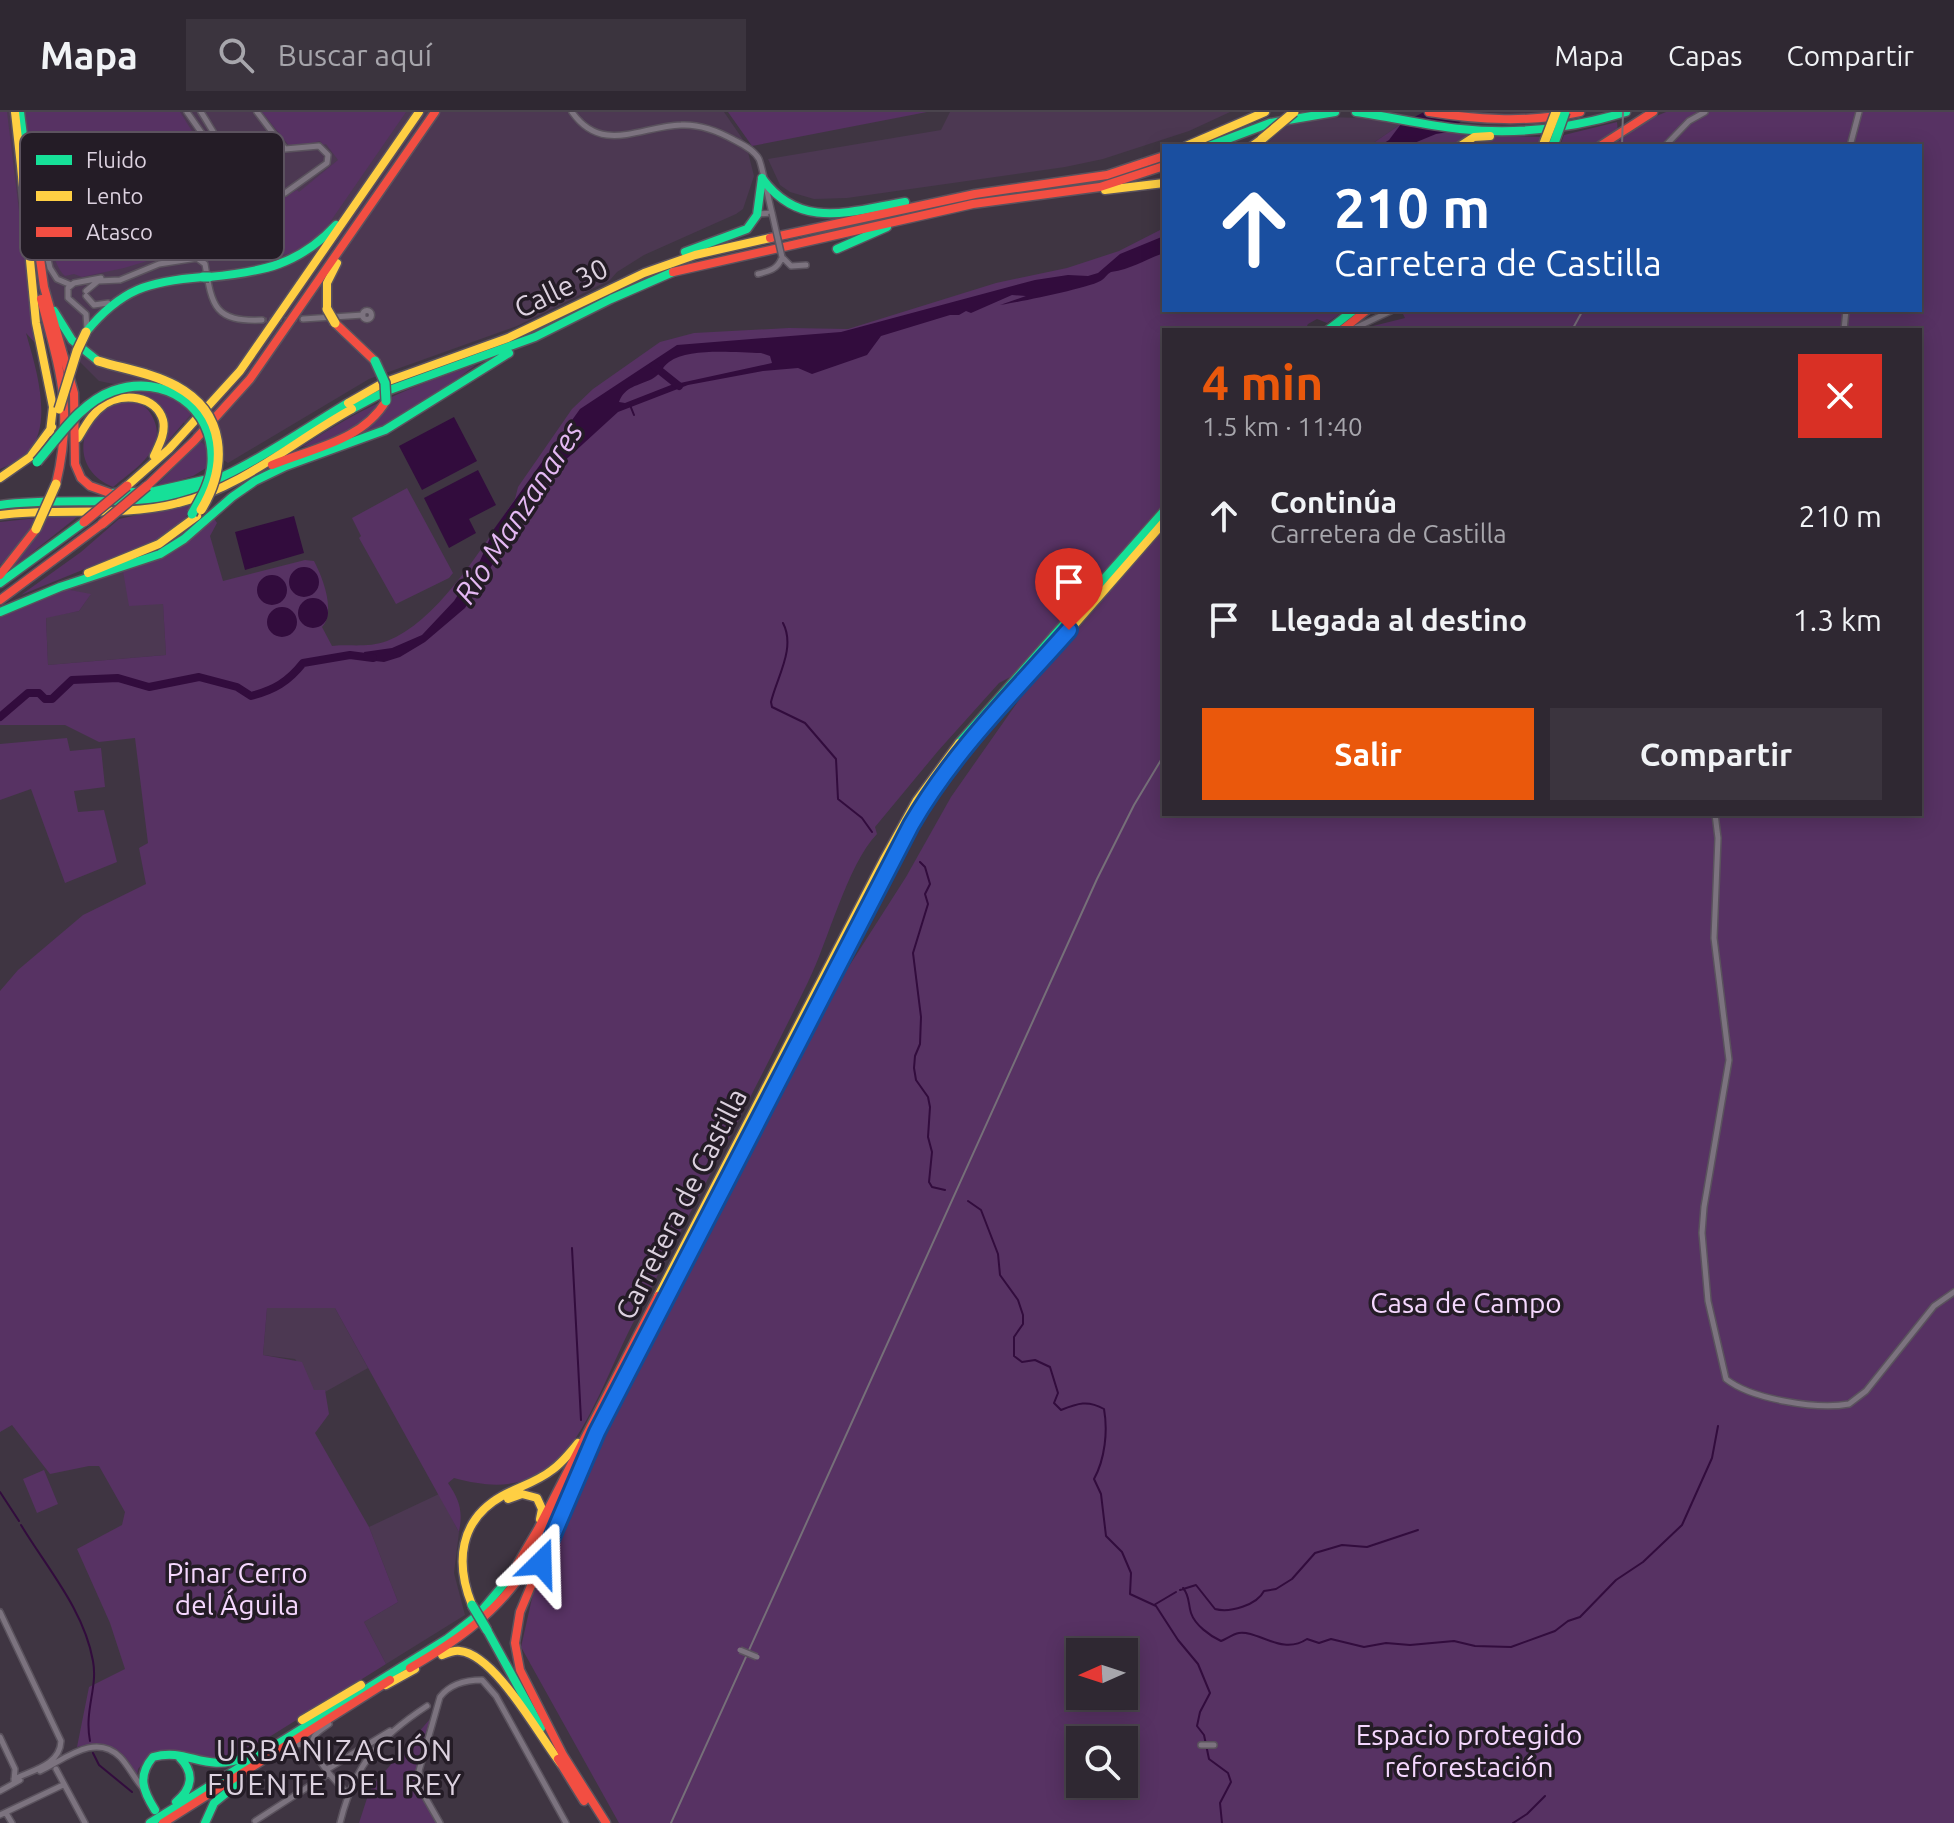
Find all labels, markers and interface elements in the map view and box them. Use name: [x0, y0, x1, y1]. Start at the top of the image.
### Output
search box: [186, 19, 746, 91]
icon: search: [214, 33, 258, 77]
text: Mapa: [40, 34, 138, 76]
text: Buscar aquí: [278, 38, 432, 72]
text: Mapa: [1554, 40, 1624, 71]
text: Capas: [1668, 40, 1743, 71]
text: Compartir: [1787, 40, 1914, 71]
legend: [20, 132, 284, 260]
text: Fluido: [86, 147, 147, 172]
icon: ahead: [1202, 176, 1306, 280]
text: 210 m: [1334, 176, 1490, 239]
text: Lento: [86, 183, 143, 208]
text: Atasco: [86, 219, 153, 244]
text: Carretera de Castilla: [1334, 242, 1662, 283]
street label: Calle 30: [509, 252, 612, 323]
button: close: [1798, 354, 1882, 438]
text: 4 min: [1202, 355, 1323, 409]
text: 1.5 km · 11:40: [1202, 412, 1363, 441]
water label: Río Manzanares: [447, 415, 590, 609]
text: Continúa: [1270, 485, 1397, 519]
icon: ahead: [1202, 494, 1246, 538]
text: 210 m: [1798, 499, 1882, 533]
text: Carretera de Castilla: [1270, 519, 1507, 548]
pin: [1035, 548, 1103, 630]
icon: arrive: [1047, 560, 1091, 604]
icon: arrive: [1202, 598, 1246, 642]
text: Llegada al destino: [1270, 603, 1527, 637]
text: 1.3 km: [1793, 603, 1882, 637]
button: Salir: [1202, 708, 1534, 800]
button: Compartir: [1550, 708, 1882, 800]
street label: Carretera de Castilla: [609, 1083, 752, 1324]
park label: Casa de Campo: [1370, 1287, 1562, 1318]
position arrow: [499, 1521, 583, 1605]
park label: Pinar Cerro del Águila: [166, 1557, 308, 1620]
north arrow: [1066, 1638, 1138, 1710]
map controls: [1066, 1638, 1138, 1798]
park label: Espacio protegido reforestación: [1356, 1719, 1582, 1782]
button: search: [1066, 1726, 1138, 1798]
district label: URBANIZACIÓN FUENTE DEL REY: [207, 1733, 463, 1801]

